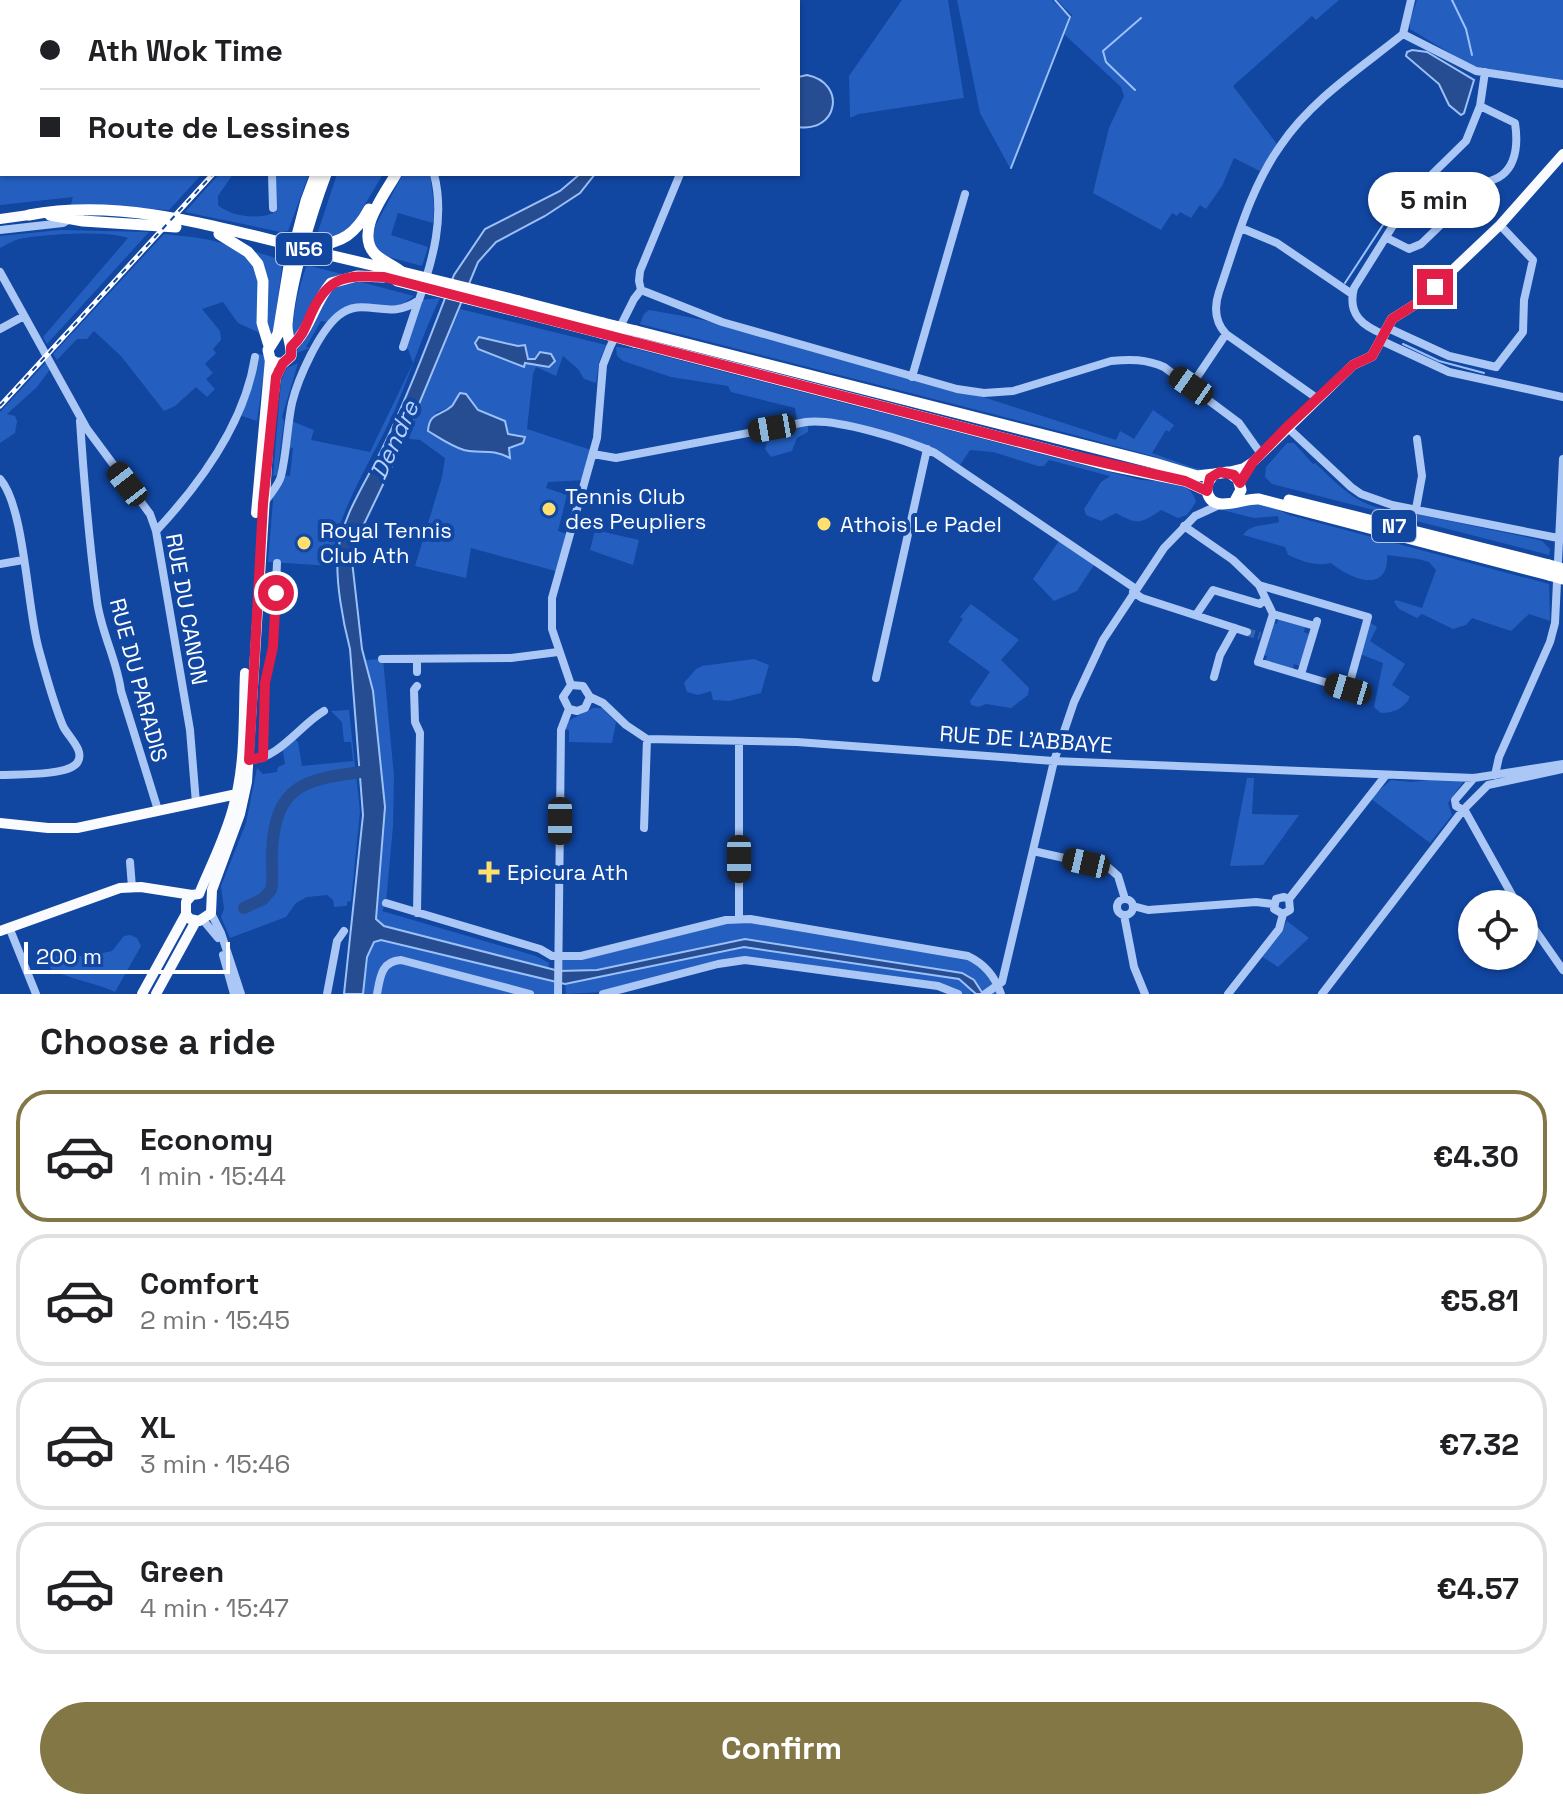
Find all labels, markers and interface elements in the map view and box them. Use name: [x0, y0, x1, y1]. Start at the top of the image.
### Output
text: Ath Wok Time: [88, 31, 283, 70]
text: Route de Lessines: [88, 108, 350, 147]
callout: 5 min: [1369, 171, 1501, 227]
text: 5 min: [1400, 183, 1468, 217]
road number: N56: [276, 233, 332, 265]
route end: [1417, 269, 1453, 305]
car: [1164, 362, 1218, 410]
water label: Dendre: [362, 395, 426, 484]
car: [746, 412, 798, 444]
car: [103, 458, 151, 510]
place label: Tennis Club des Peupliers: [565, 482, 706, 535]
marker: Tennis Club des Peupliers: [540, 500, 558, 518]
place label: Athois Le Padel: [840, 510, 1002, 538]
road number: N7: [1372, 510, 1416, 542]
marker: Athois Le Padel: [815, 515, 833, 533]
place label: Royal Tennis Club Ath: [320, 516, 452, 569]
street label: RUE DU CANON: [160, 531, 214, 687]
marker: Royal Tennis Club Ath: [295, 534, 313, 552]
route start: [258, 575, 294, 611]
street label: RUE DU PARADIS: [104, 595, 174, 765]
car: [1322, 671, 1374, 707]
street label: RUE DE L'ABBAYE: [939, 719, 1113, 759]
car: [548, 797, 572, 845]
car: [727, 835, 751, 883]
car: [1060, 846, 1112, 880]
place label: Epicura Ath: [507, 858, 629, 886]
marker: Epicura Ath: [478, 861, 500, 883]
map controls: [1458, 890, 1538, 970]
button: locate: [1458, 890, 1538, 970]
scale bar: [24, 938, 230, 974]
text: 200 m: [36, 942, 102, 970]
text: Choose a ride: [40, 1019, 276, 1065]
icon: car: [44, 1120, 116, 1192]
text: Economy: [140, 1120, 273, 1159]
text: €4.30: [1433, 1137, 1519, 1176]
text: 1 min · 15:44: [140, 1159, 286, 1193]
icon: car: [44, 1264, 116, 1336]
text: Comfort: [140, 1264, 259, 1303]
text: €5.81: [1440, 1281, 1519, 1320]
text: 2 min · 15:45: [140, 1303, 290, 1337]
icon: car: [44, 1408, 116, 1480]
text: XL: [140, 1408, 176, 1447]
text: €7.32: [1439, 1425, 1519, 1464]
text: 3 min · 15:46: [140, 1447, 290, 1481]
icon: car: [44, 1552, 116, 1624]
text: Green: [140, 1552, 224, 1591]
text: €4.57: [1436, 1569, 1519, 1608]
text: 4 min · 15:47: [140, 1591, 289, 1625]
button: Confirm: [40, 1702, 1523, 1794]

